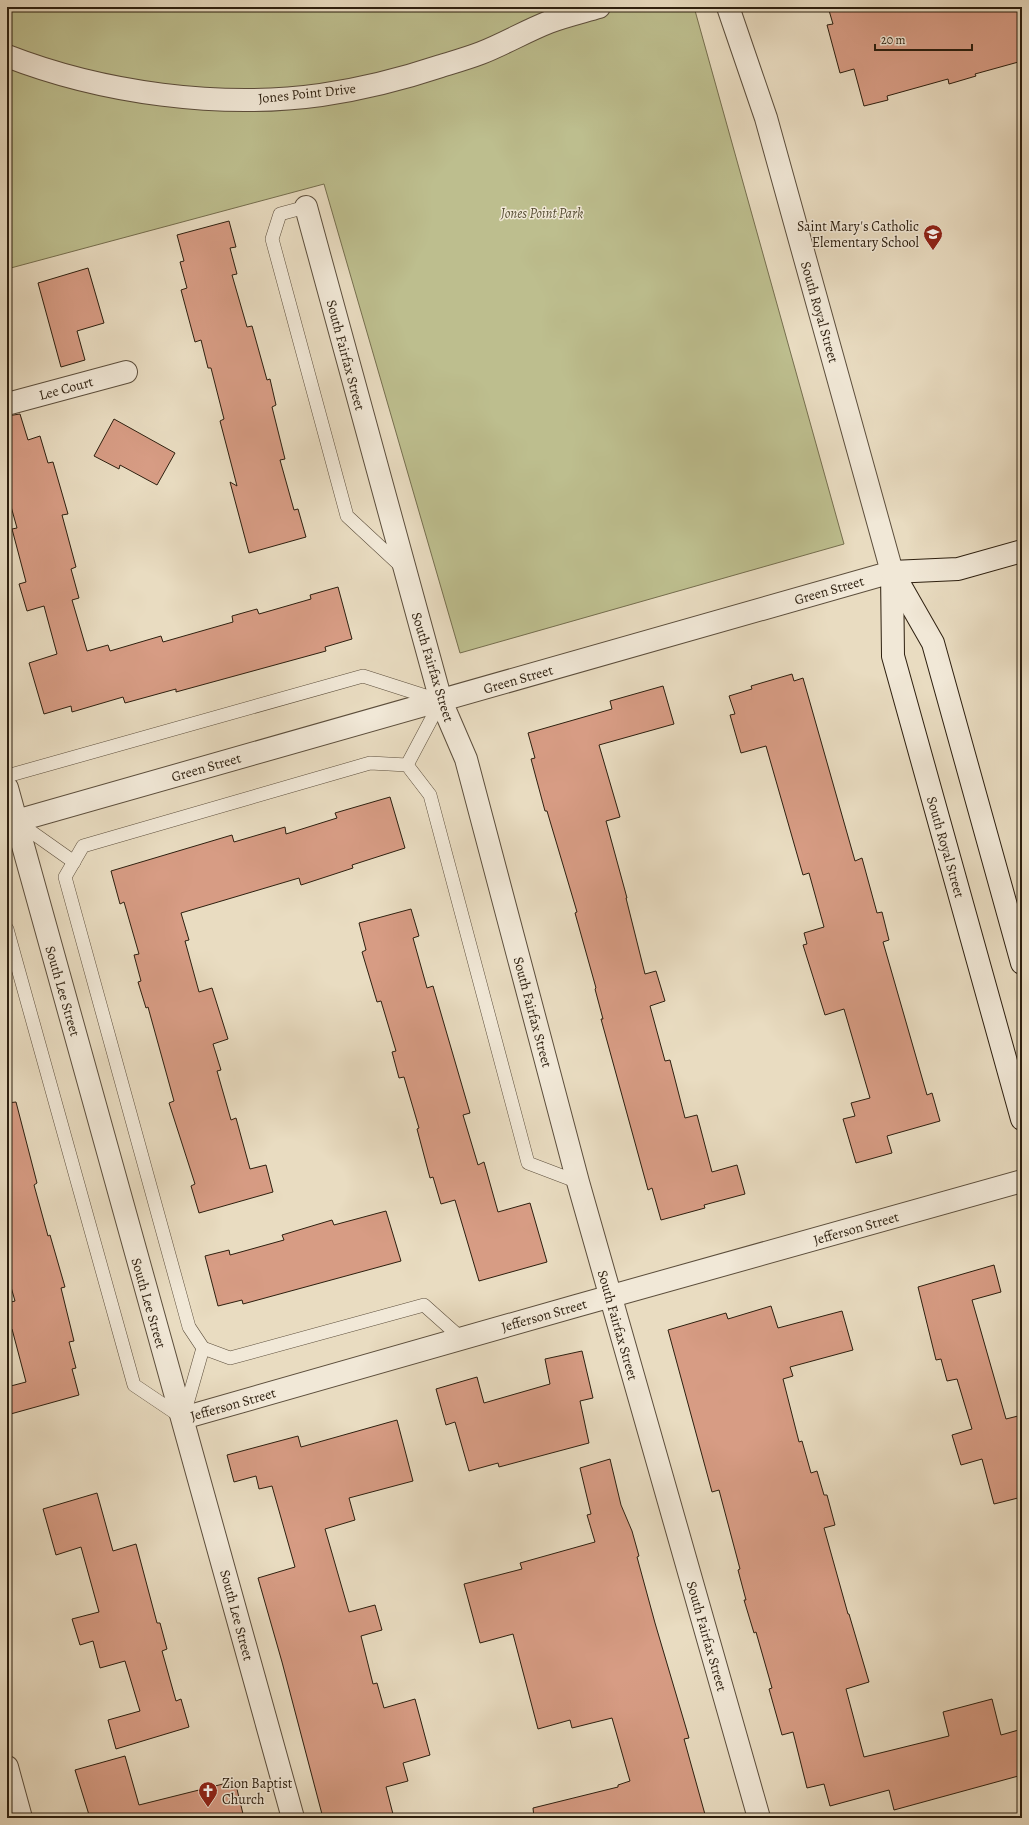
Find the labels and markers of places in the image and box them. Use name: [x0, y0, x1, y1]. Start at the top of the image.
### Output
place label: Saint Mary's Catholic Elementary School: [797, 217, 920, 252]
school or university icon: Saint Mary's Catholic Elementary School: [922, 223, 944, 251]
place label: Zion Baptist Church: [222, 1774, 293, 1809]
church icon: Zion Baptist Church: [197, 1780, 219, 1808]

